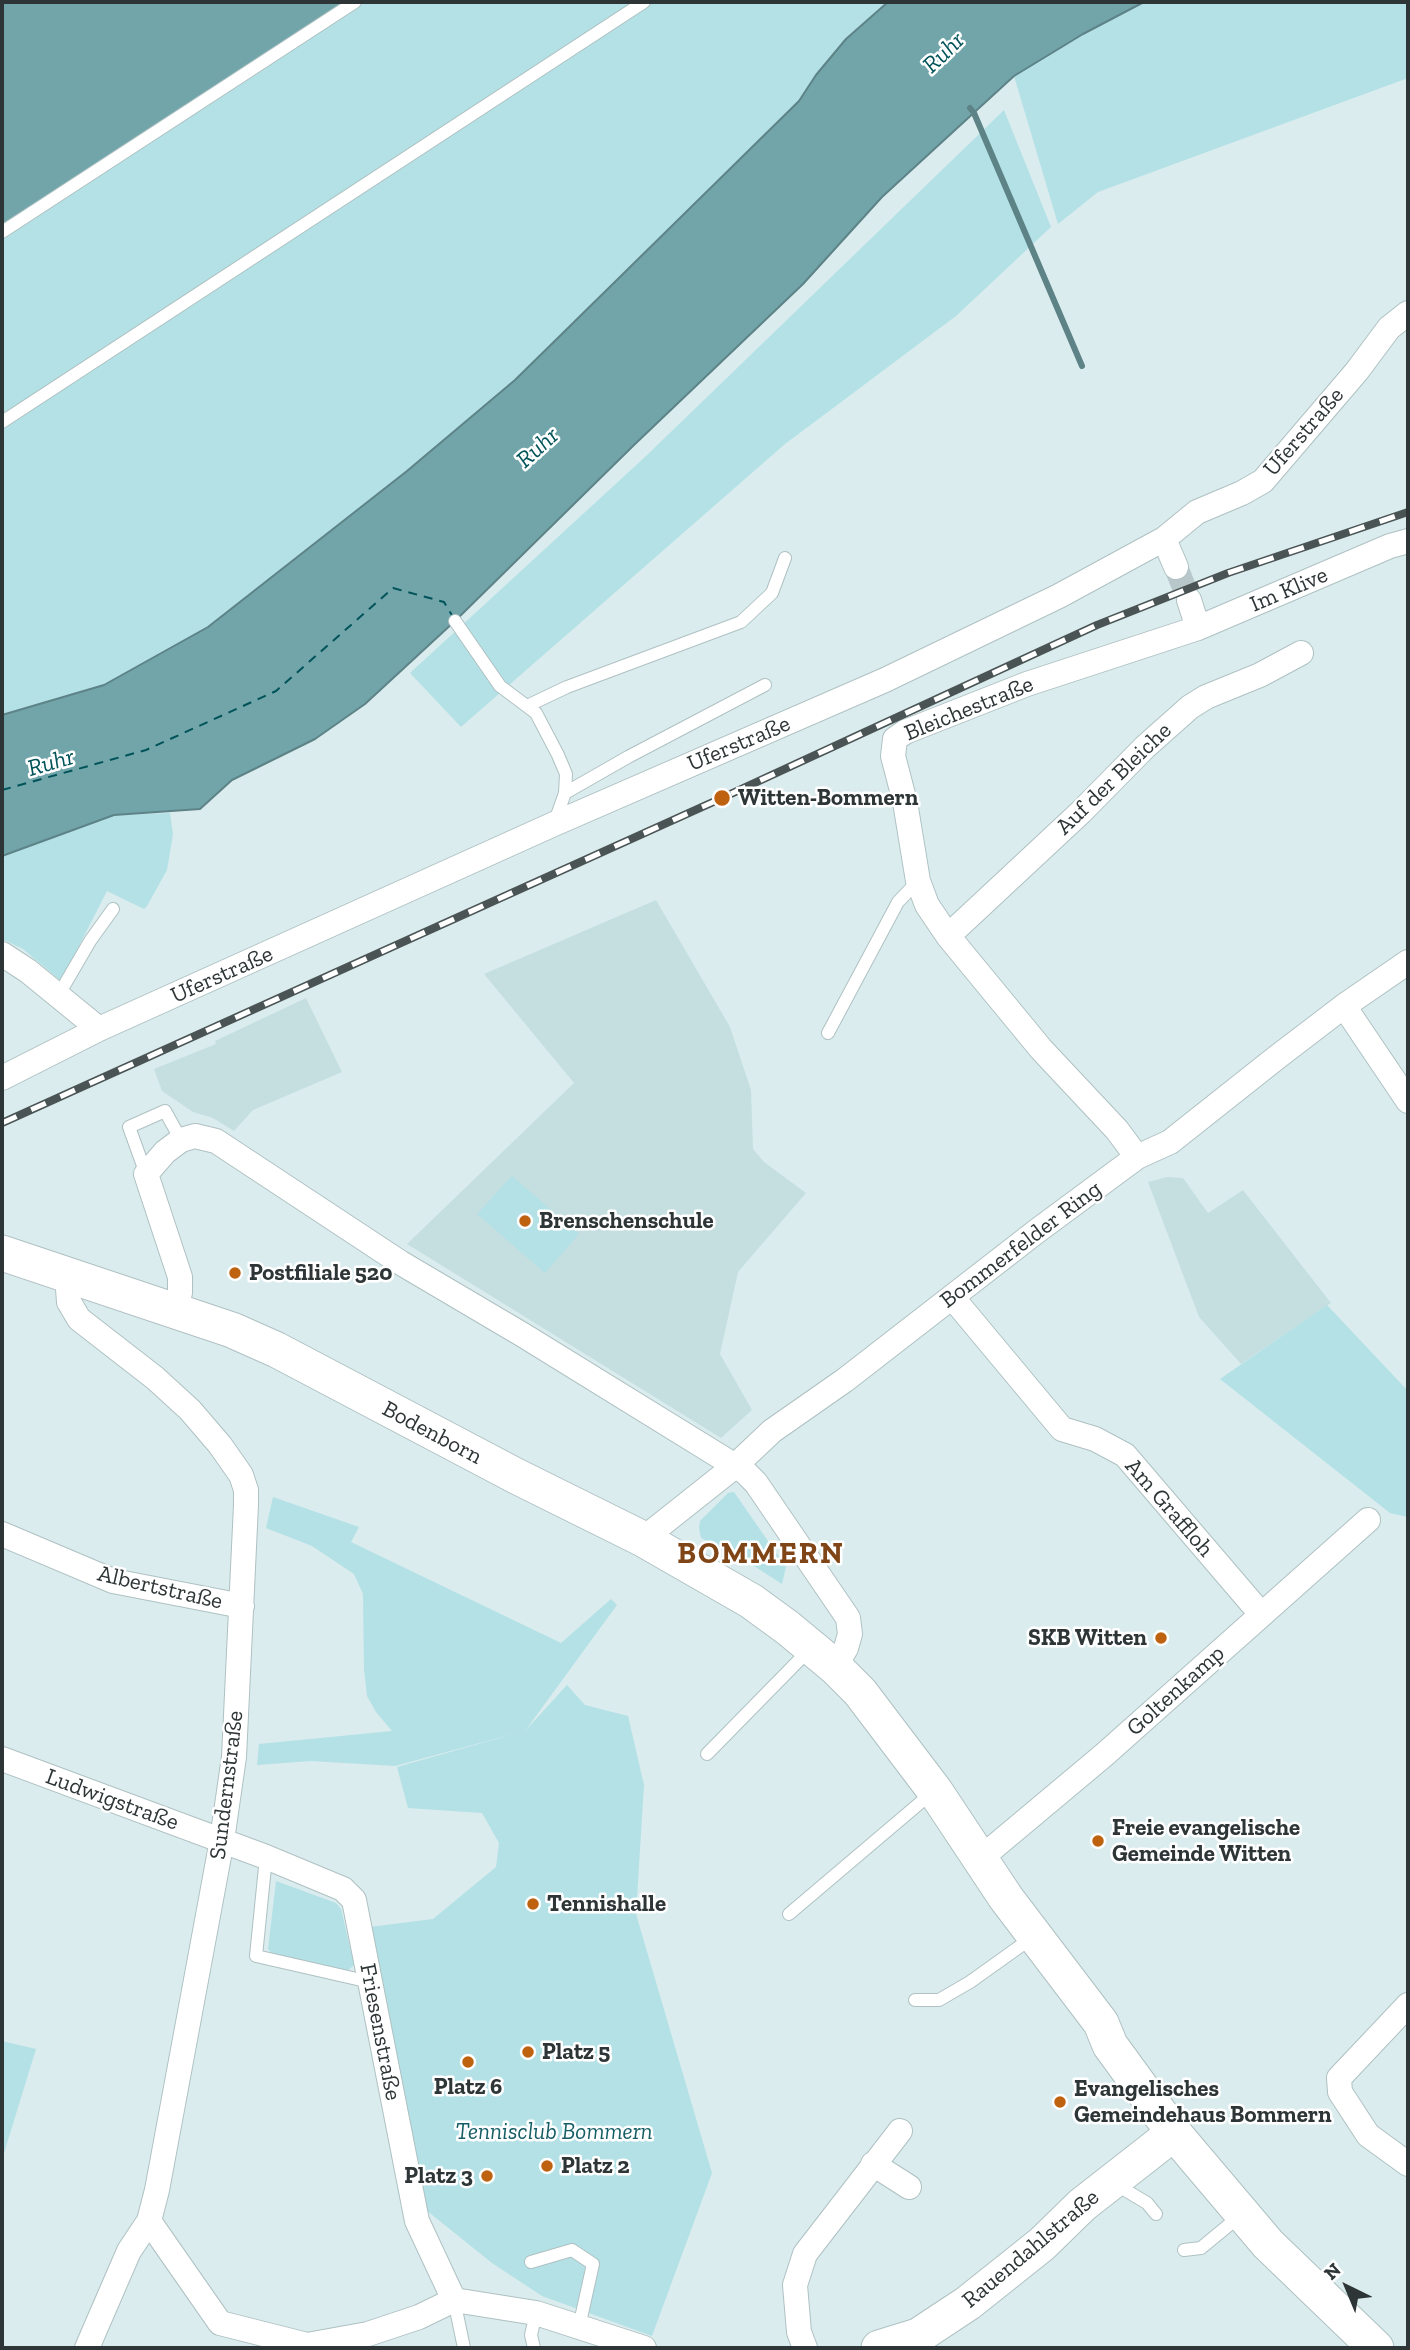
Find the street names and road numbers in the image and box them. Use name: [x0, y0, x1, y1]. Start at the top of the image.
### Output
street label: Uferstraße: [1258, 382, 1350, 482]
street label: Im Klive: [1246, 561, 1332, 619]
street label: Bleichestraße: [900, 671, 1038, 747]
street label: Uferstraße: [684, 710, 794, 778]
street label: Auf der Bleiche: [1051, 717, 1177, 841]
street label: Uferstraße: [167, 940, 277, 1010]
street label: Bommerfelder Ring: [935, 1175, 1107, 1315]
street label: Bodenborn: [377, 1395, 487, 1471]
street label: Am Graffloh: [1119, 1453, 1219, 1563]
street label: Albertstraße: [95, 1560, 225, 1616]
street label: Goltenkamp: [1121, 1640, 1231, 1742]
street label: Sundernstraße: [204, 1709, 250, 1861]
street label: Ludwigstraße: [42, 1763, 182, 1837]
street label: Friesenstraße: [353, 1961, 407, 2103]
street label: Rauendahlstraße: [957, 2184, 1105, 2314]

